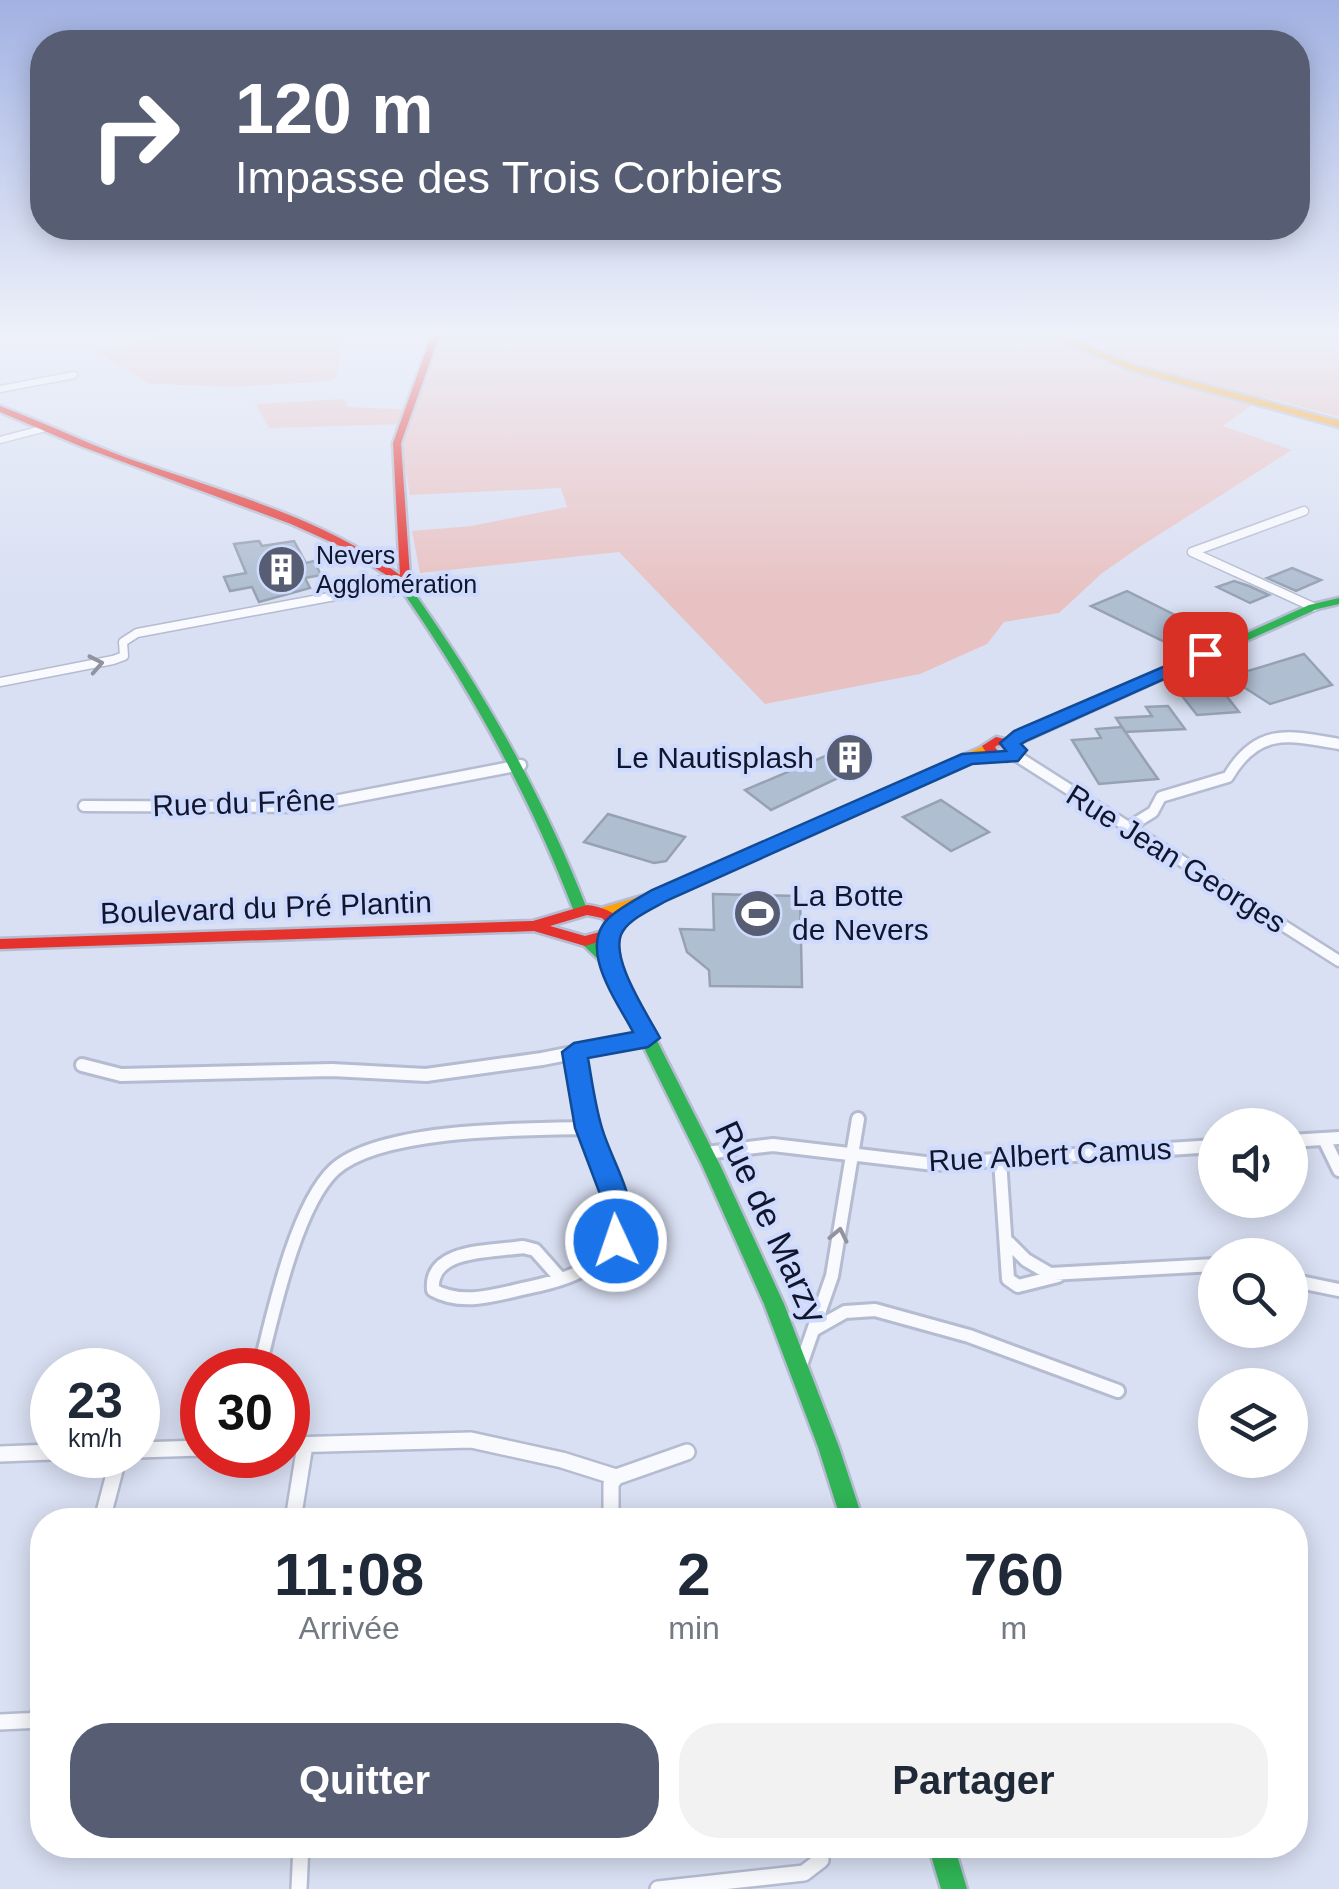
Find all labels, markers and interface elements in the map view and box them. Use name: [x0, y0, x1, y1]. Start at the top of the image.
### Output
icon: right: [70, 70, 200, 200]
text: 120 m: [235, 70, 433, 148]
text: Impasse des Trois Corbiers: [235, 152, 783, 203]
place label: Nevers Agglomération: [316, 541, 477, 598]
building icon: Nevers Agglomération: [255, 543, 307, 595]
pin: [1163, 612, 1248, 697]
icon: arrive: [1178, 627, 1233, 682]
one-way arrow: [88, 654, 104, 675]
building icon: Le Nautisplash: [823, 732, 875, 784]
place label: Le Nautisplash: [616, 741, 814, 774]
street label: Rue Jean Georges: [1061, 778, 1292, 939]
street label: Rue du Frêne: [152, 783, 336, 822]
place label: La Botte de Nevers: [792, 879, 929, 946]
street label: Boulevard du Pré Plantin: [100, 885, 432, 930]
sports icon: La Botte de Nevers: [731, 887, 783, 939]
map controls: [1198, 1108, 1308, 1478]
button: sound: [1198, 1108, 1308, 1218]
street label: Rue de Marzy: [708, 1115, 835, 1329]
street label: Rue Albert Camus: [928, 1132, 1172, 1177]
position arrow: [564, 1189, 668, 1293]
one-way arrow: [827, 1227, 848, 1244]
button: search: [1198, 1238, 1308, 1348]
speed limit sign: 30: [180, 1348, 310, 1478]
button: layers: [1198, 1368, 1308, 1478]
text: 23: [67, 1373, 123, 1429]
text: km/h: [68, 1424, 122, 1452]
text: 11:08: [274, 1541, 424, 1608]
text: 2: [677, 1541, 711, 1608]
text: 760: [964, 1541, 1064, 1608]
text: Arrivée: [298, 1610, 400, 1646]
text: min: [668, 1610, 720, 1646]
text: m: [1001, 1610, 1027, 1646]
button: Quitter: [70, 1723, 659, 1838]
button: Partager: [679, 1723, 1268, 1838]

